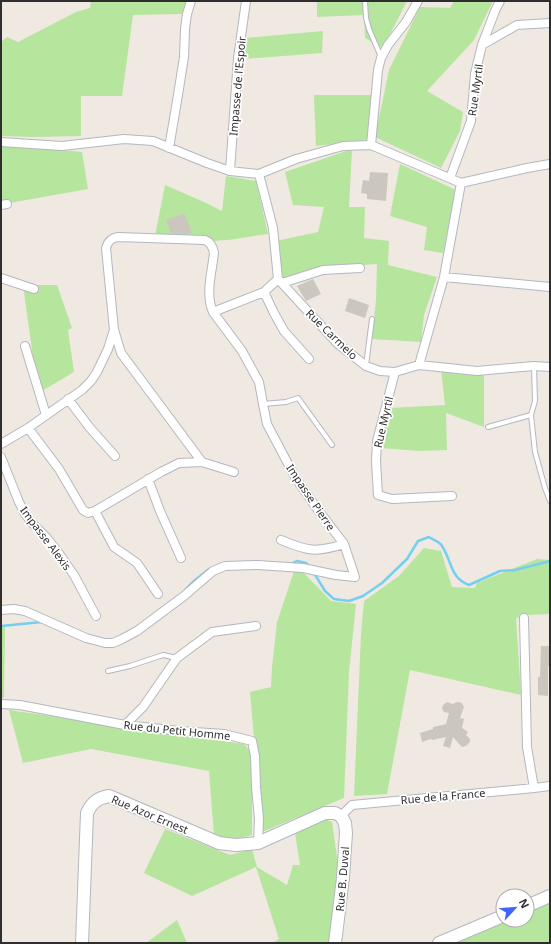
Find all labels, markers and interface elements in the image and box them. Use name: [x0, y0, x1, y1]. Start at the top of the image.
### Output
street label: Impasse de l'Espoir: [225, 35, 249, 136]
street label: Rue Myrtil: [464, 63, 486, 117]
street label: Rue Carmelo: [303, 306, 361, 363]
street label: Rue Myrtil: [370, 395, 396, 449]
street label: Impasse Pierre: [283, 461, 339, 533]
street label: Impasse Alexis: [17, 503, 75, 573]
street label: Rue du Petit Homme: [123, 717, 231, 743]
street label: Rue de la France: [400, 785, 486, 807]
street label: Rue Azor Ernest: [109, 791, 191, 837]
street label: Rue B. Duval: [332, 846, 352, 912]
north arrow: [495, 888, 535, 928]
text: N: [516, 896, 533, 911]

